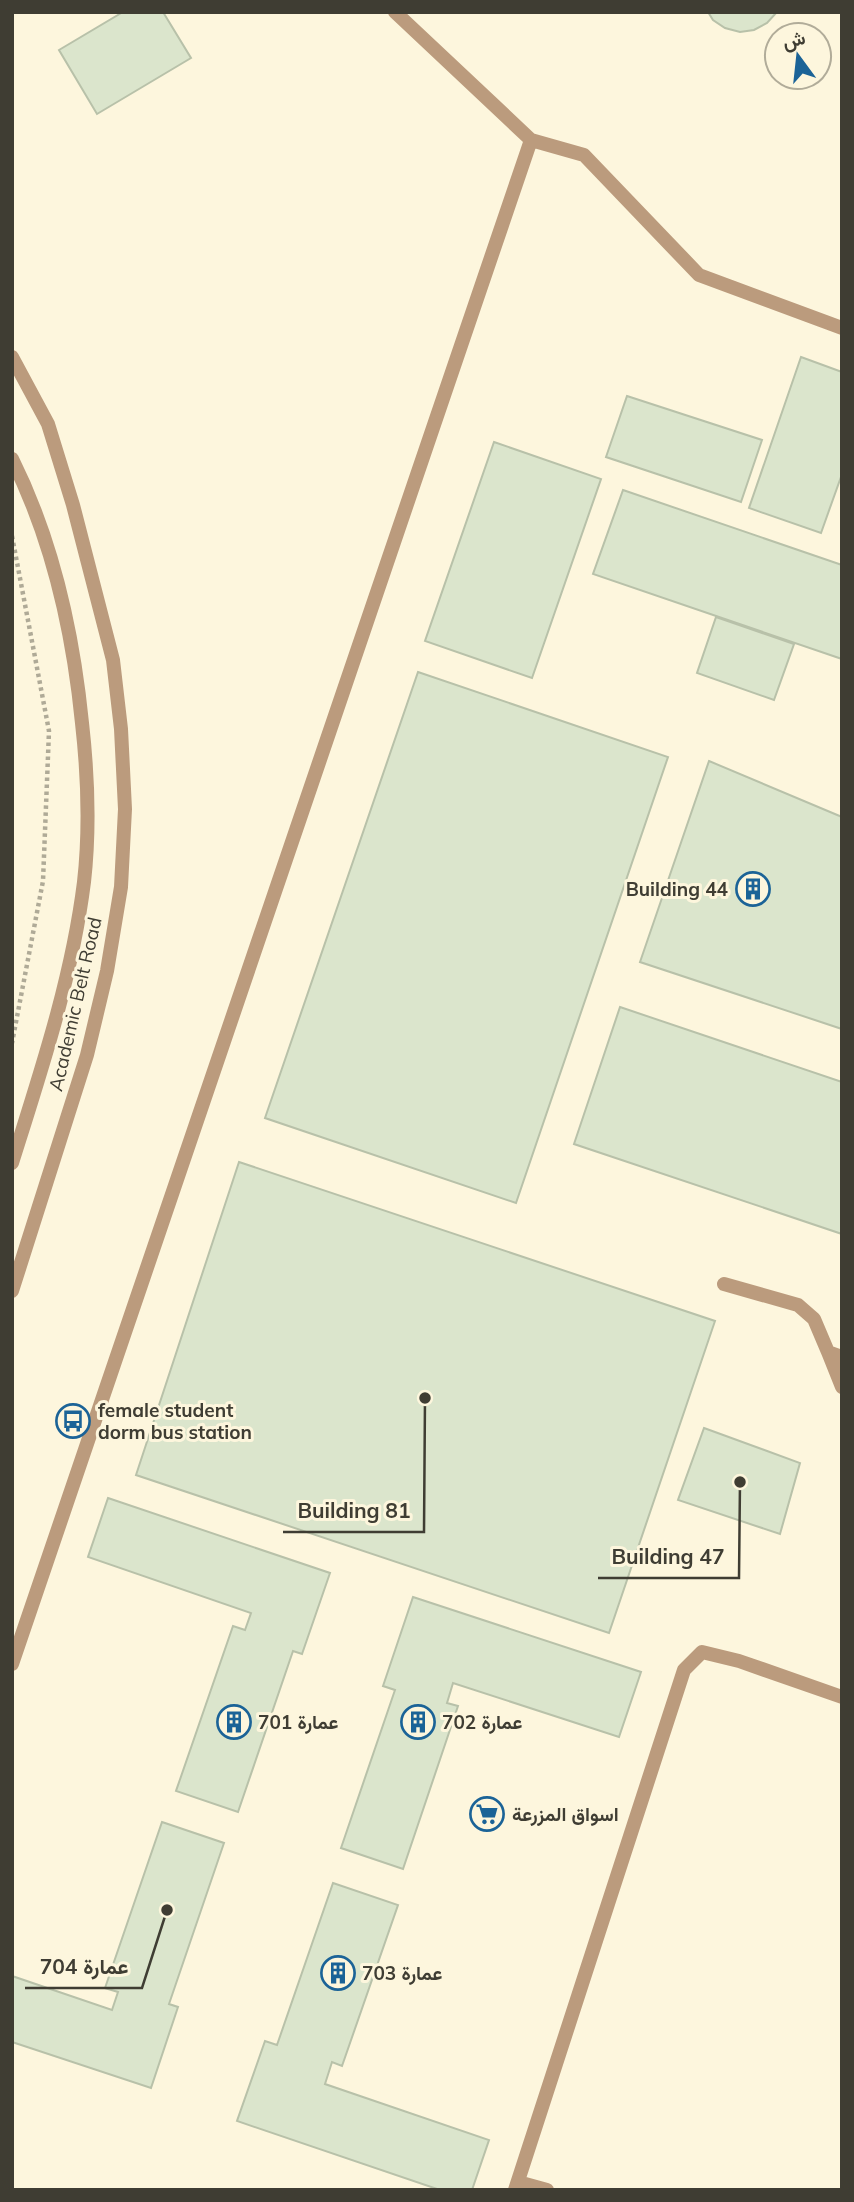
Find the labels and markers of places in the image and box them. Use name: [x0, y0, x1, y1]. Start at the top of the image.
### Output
building icon: Building 44: [734, 870, 772, 908]
place label: Building 44: [626, 877, 729, 901]
place label: female student dorm bus station: [98, 1398, 252, 1444]
bus stop icon: female student dorm bus station: [54, 1402, 92, 1440]
callout: Building 81: [283, 1490, 424, 1532]
callout: Building 47: [598, 1536, 739, 1578]
building icon: عمارة 701: [215, 1703, 253, 1741]
building icon: عمارة 702: [399, 1703, 437, 1741]
place label: عمارة 701: [258, 1710, 338, 1735]
place label: عمارة 702: [442, 1710, 522, 1735]
supermarket icon: اسواق المزرعة: [468, 1795, 506, 1833]
place label: اسواق المزرعة: [512, 1802, 619, 1827]
callout: عمارة 704: [25, 1946, 142, 1988]
building icon: عمارة 703: [319, 1954, 357, 1992]
place label: عمارة 703: [362, 1961, 442, 1986]

